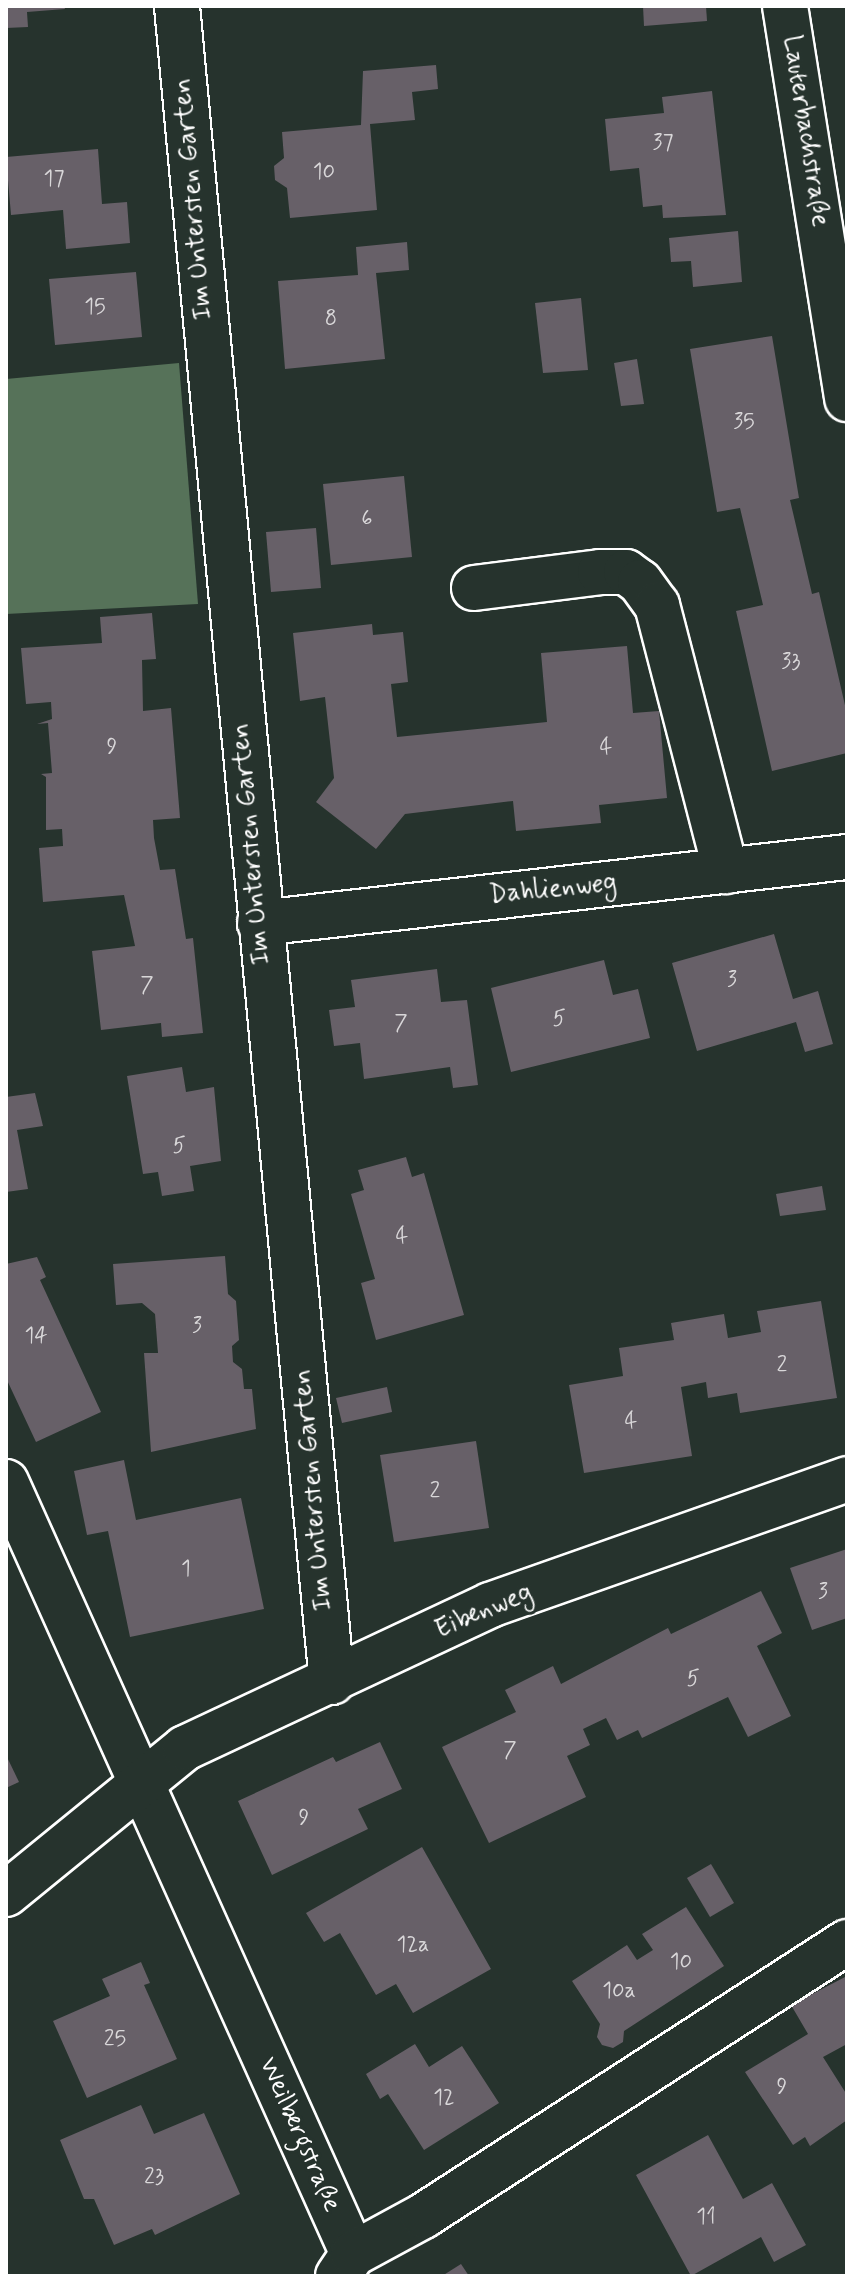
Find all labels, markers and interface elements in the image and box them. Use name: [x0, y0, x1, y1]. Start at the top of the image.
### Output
street label: Lauterbachstraße: [775, 33, 835, 229]
street label: Im Untersten Garten: [168, 81, 220, 317]
house number: 37: [652, 131, 674, 157]
house number: 10: [313, 160, 335, 186]
house number: 17: [44, 167, 64, 193]
house number: 15: [84, 295, 106, 321]
house number: 8: [325, 307, 337, 333]
house number: 35: [733, 410, 755, 436]
house number: 6: [361, 507, 373, 533]
house number: 33: [781, 650, 801, 676]
street label: Im Untersten Garten: [226, 726, 278, 962]
house number: 9: [107, 735, 117, 761]
house number: 4: [600, 735, 612, 761]
street label: Dahlienweg: [488, 868, 618, 912]
house number: 3: [727, 968, 737, 994]
house number: 7: [140, 974, 154, 1000]
house number: 5: [552, 1007, 566, 1033]
house number: 7: [394, 1012, 408, 1038]
house number: 5: [172, 1134, 186, 1160]
house number: 4: [396, 1224, 408, 1250]
house number: 3: [192, 1314, 202, 1340]
house number: 14: [24, 1324, 48, 1350]
house number: 2: [777, 1353, 787, 1379]
street label: Im Untersten Garten: [288, 1372, 340, 1608]
house number: 4: [625, 1409, 637, 1435]
house number: 2: [430, 1479, 440, 1505]
house number: 1: [181, 1557, 191, 1583]
street label: Eibenweg: [431, 1578, 537, 1646]
house number: 3: [818, 1580, 828, 1606]
house number: 5: [686, 1667, 700, 1693]
house number: 7: [503, 1739, 517, 1765]
house number: 9: [299, 1806, 309, 1832]
house number: 12a: [397, 1933, 429, 1959]
house number: 10: [670, 1950, 692, 1976]
house number: 10a: [602, 1979, 636, 2005]
house number: 25: [104, 2027, 126, 2053]
street label: Weilbergstraße: [251, 2053, 347, 2217]
house number: 9: [777, 2075, 787, 2101]
house number: 12: [433, 2086, 455, 2112]
house number: 23: [144, 2165, 164, 2191]
house number: 11: [696, 2205, 716, 2231]

